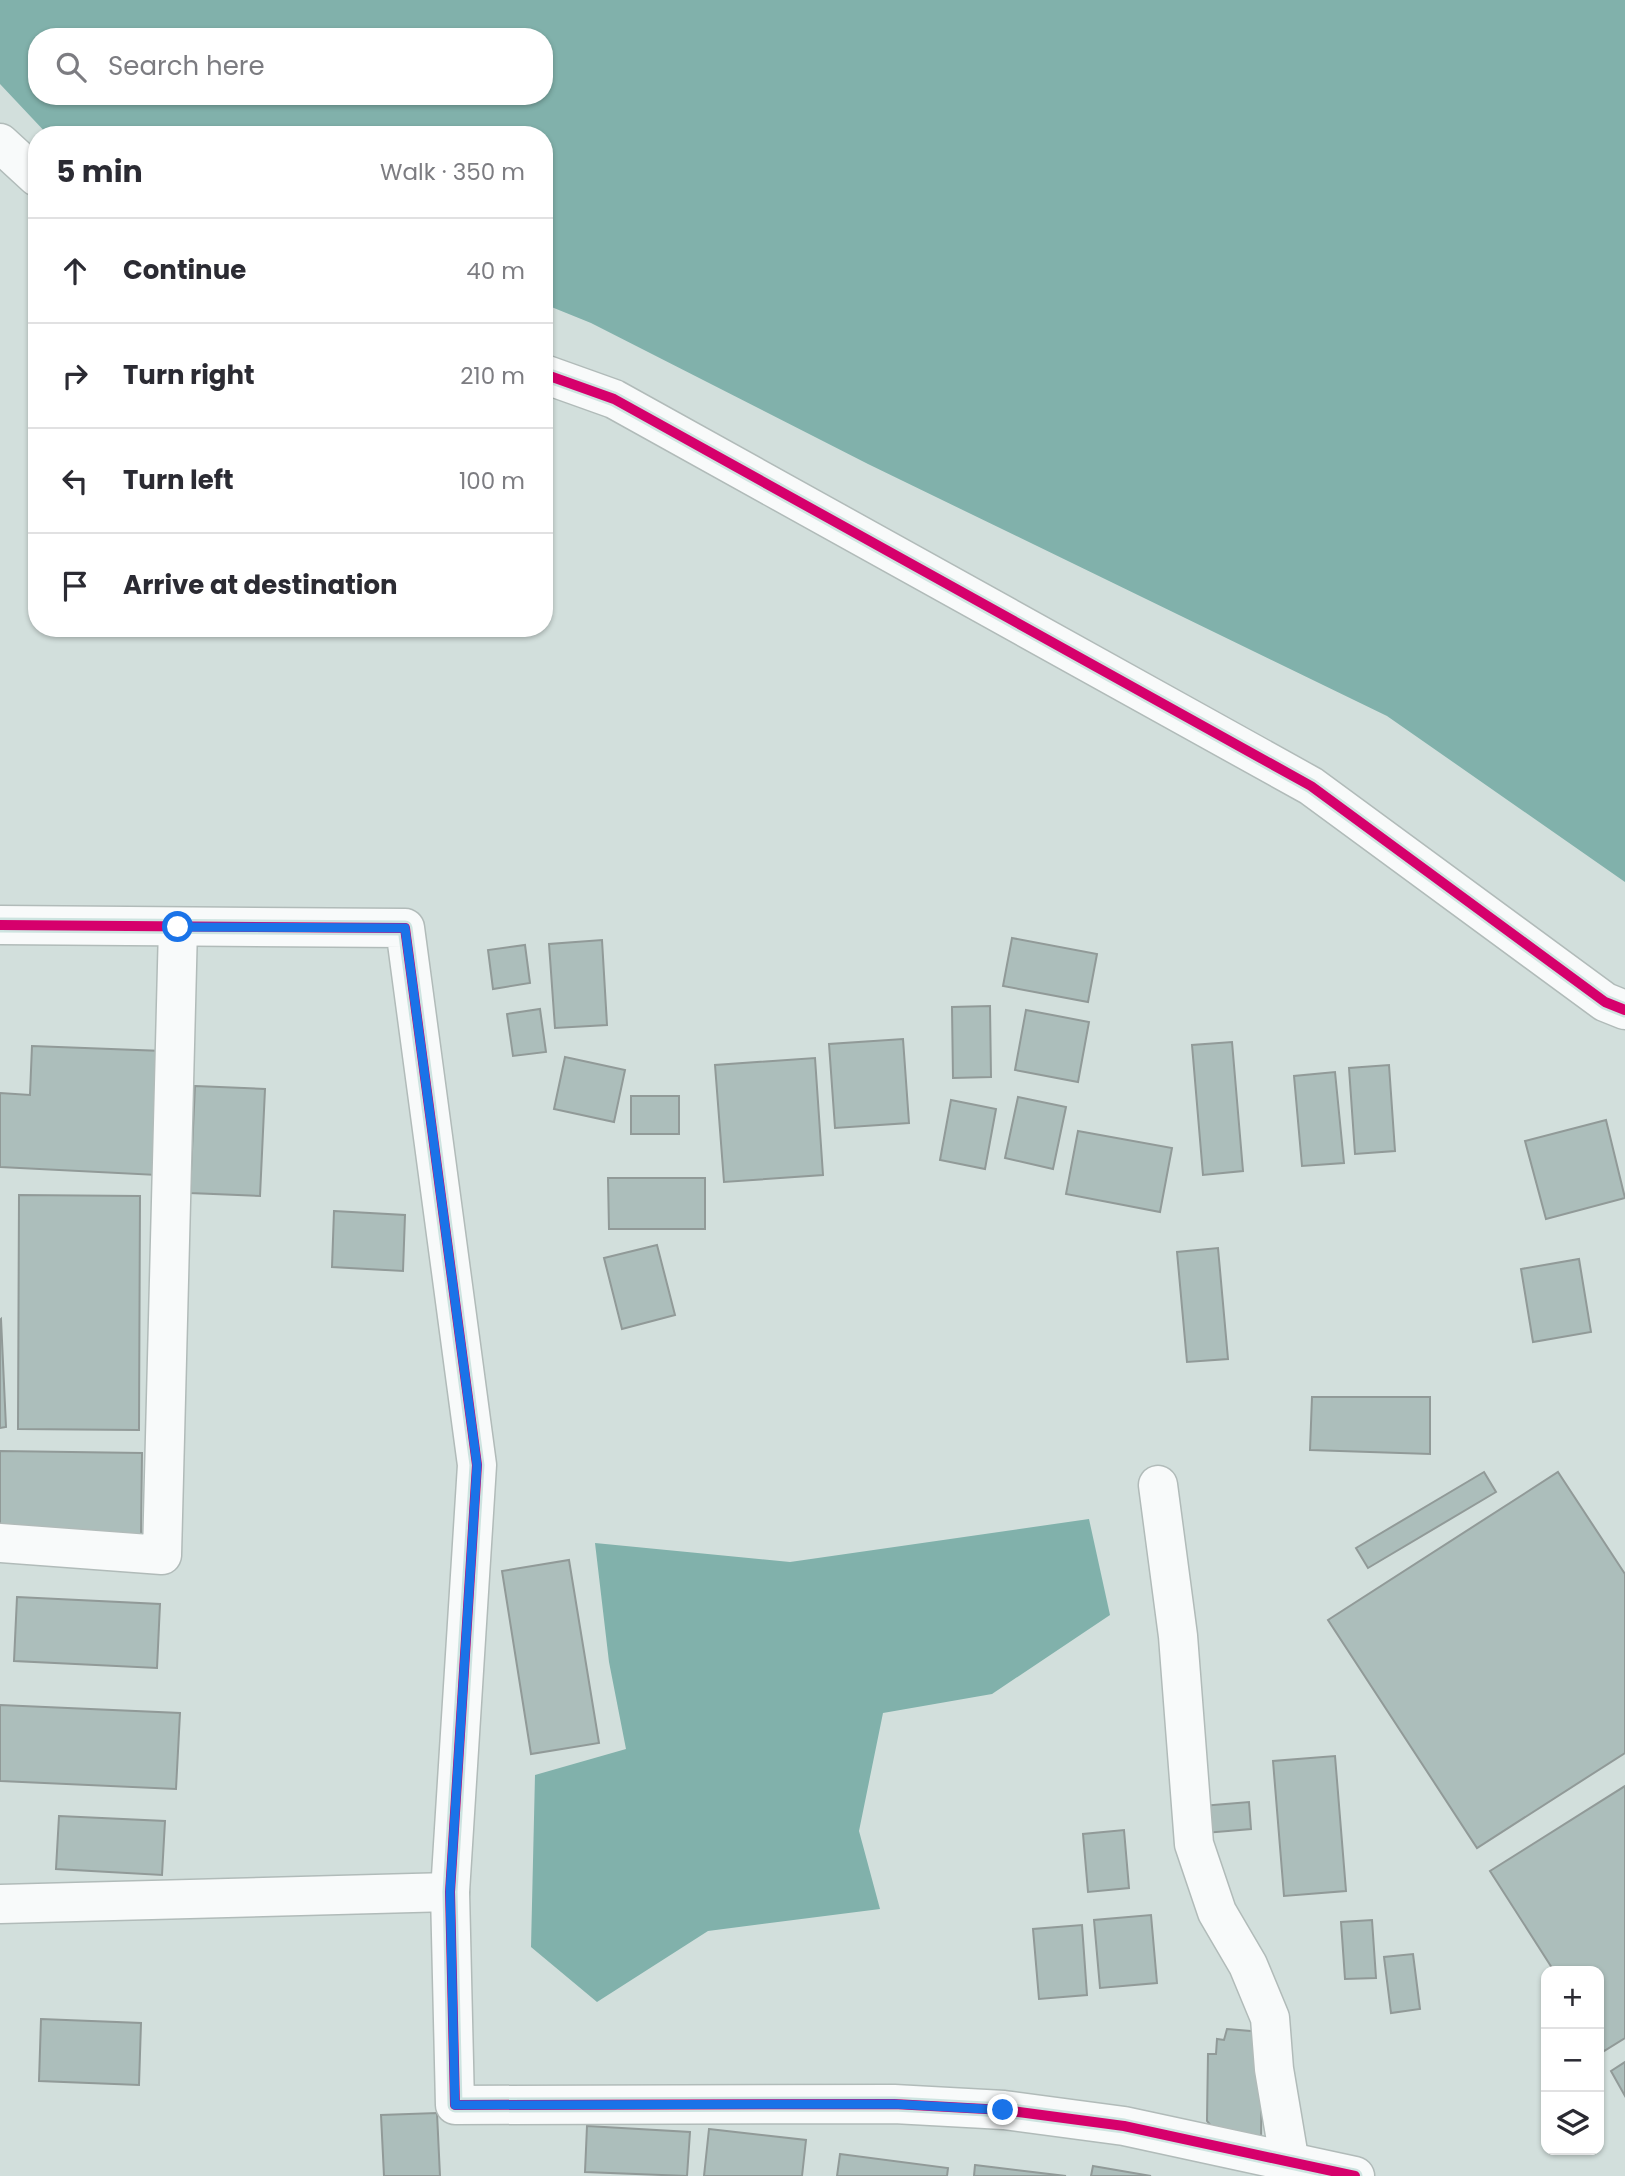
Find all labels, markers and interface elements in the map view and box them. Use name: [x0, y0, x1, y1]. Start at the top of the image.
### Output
search box: [28, 28, 553, 105]
icon: search: [52, 48, 90, 86]
text: Search here: [108, 48, 265, 84]
text: 5 min: [56, 150, 143, 193]
text: Walk · 350 m: [380, 156, 525, 188]
icon: ahead: [56, 252, 94, 290]
text: Continue: [123, 252, 246, 288]
text: 40 m: [466, 255, 525, 287]
icon: right: [56, 357, 94, 395]
text: Turn right: [123, 357, 255, 393]
text: 210 m: [460, 360, 525, 392]
icon: left: [56, 462, 94, 500]
text: Turn left: [123, 462, 234, 498]
text: 100 m: [459, 465, 525, 497]
icon: arrive: [56, 567, 94, 605]
text: Arrive at destination: [123, 567, 398, 603]
route start: [162, 911, 193, 942]
map controls: [1541, 1966, 1604, 2155]
button: +: [1541, 1966, 1604, 2029]
button: −: [1541, 2029, 1604, 2092]
button: layers: [1541, 2092, 1604, 2155]
route end: [987, 2094, 1018, 2125]

